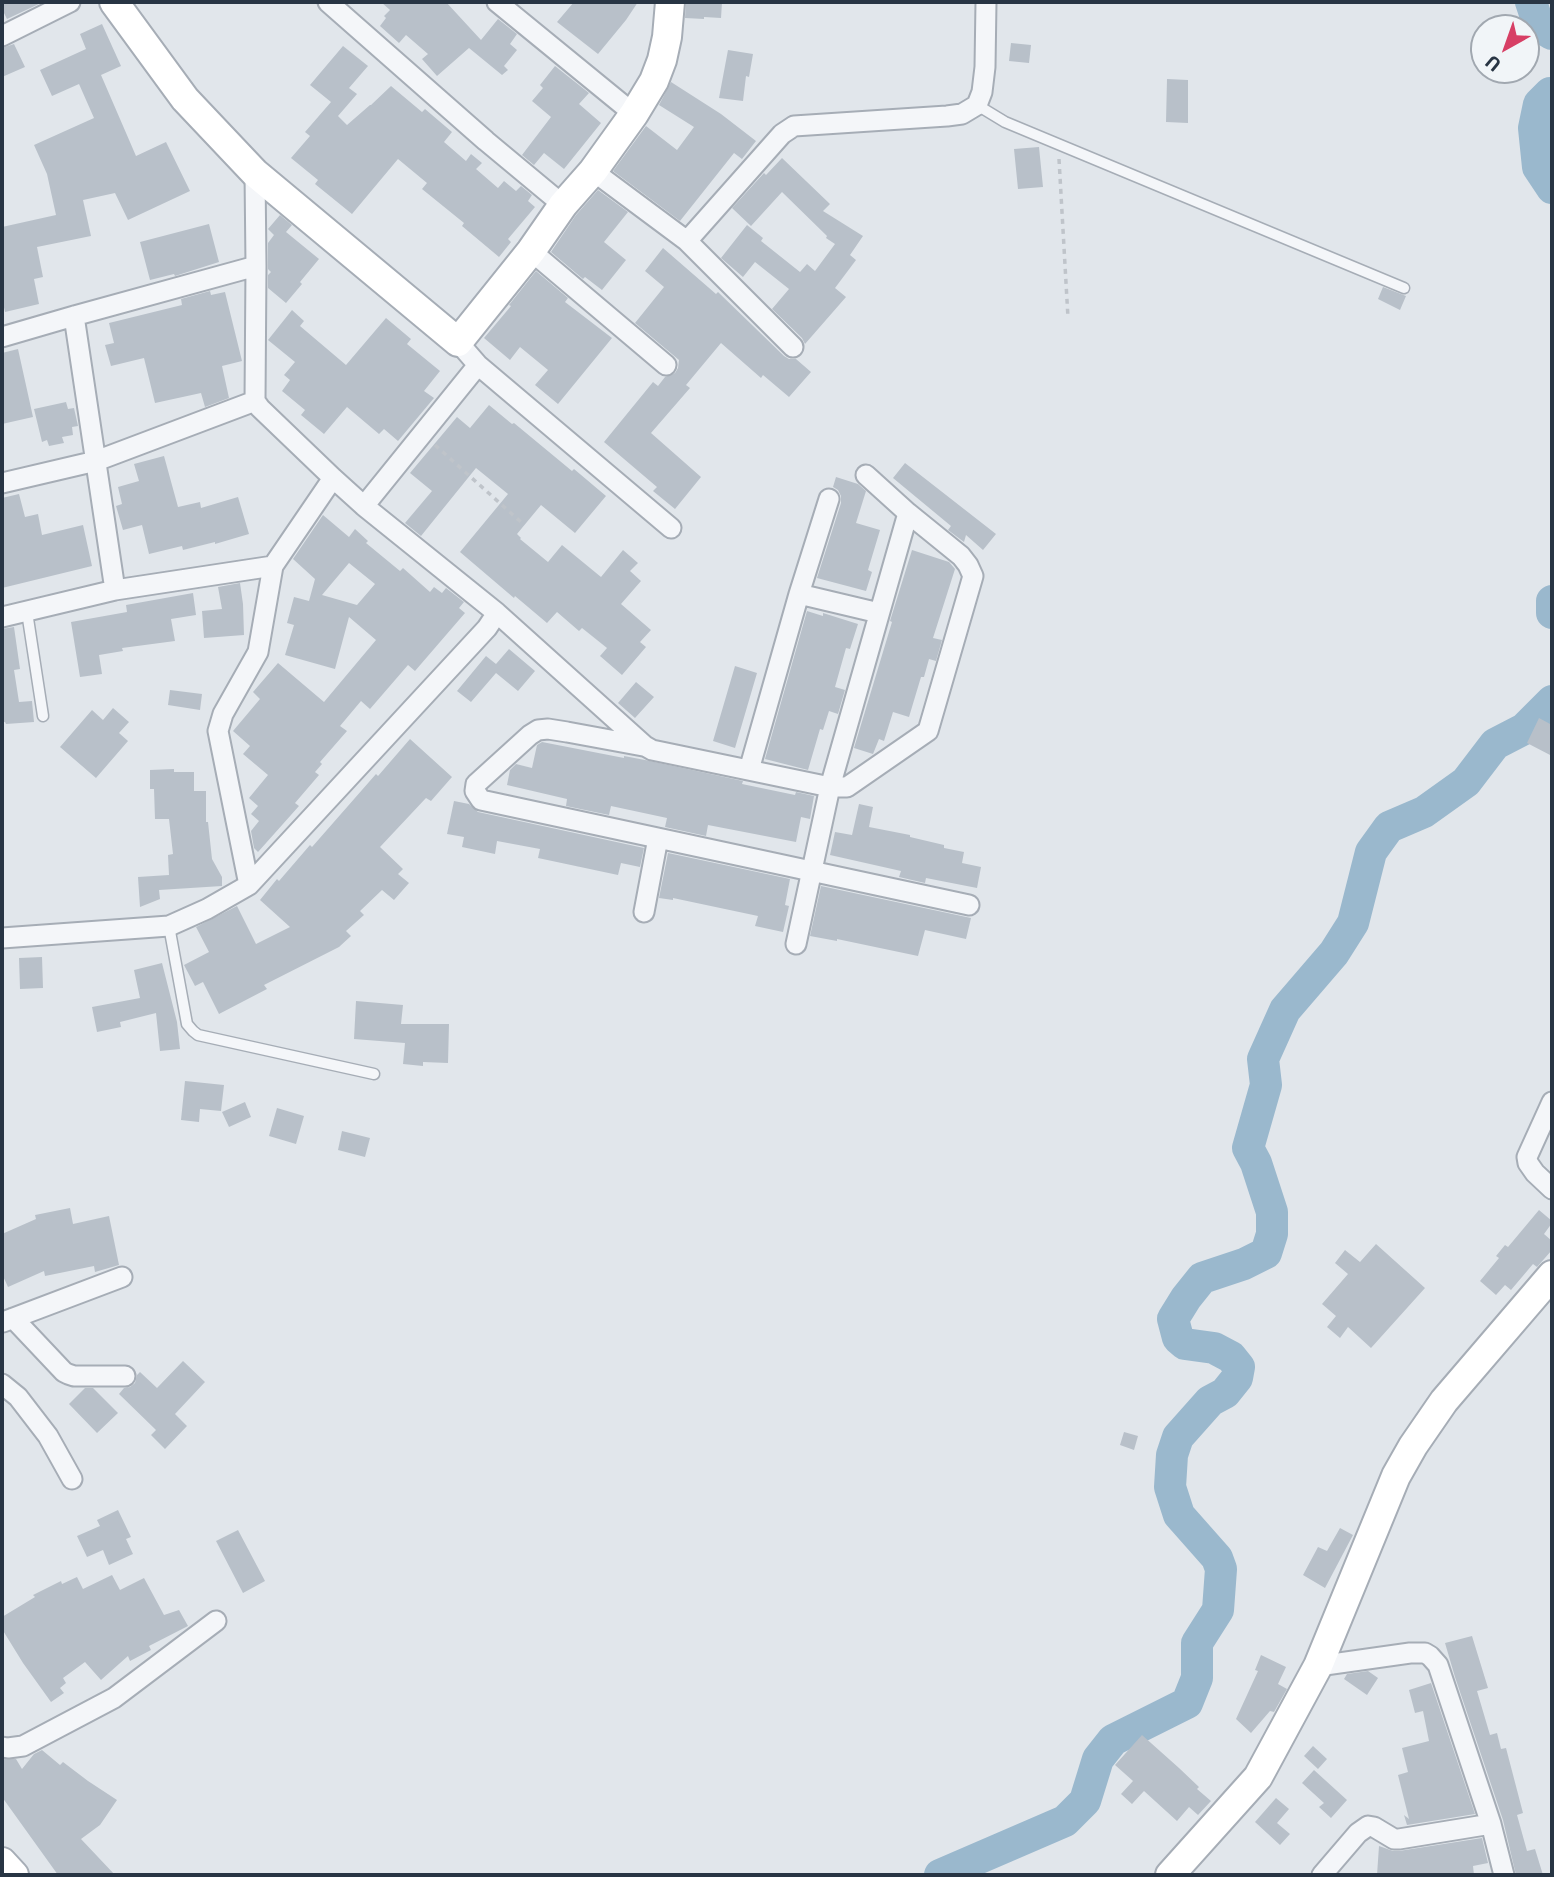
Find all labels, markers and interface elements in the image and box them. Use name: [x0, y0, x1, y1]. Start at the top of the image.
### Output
north arrow: [1470, 14, 1540, 84]
text: U: [1480, 51, 1505, 77]

